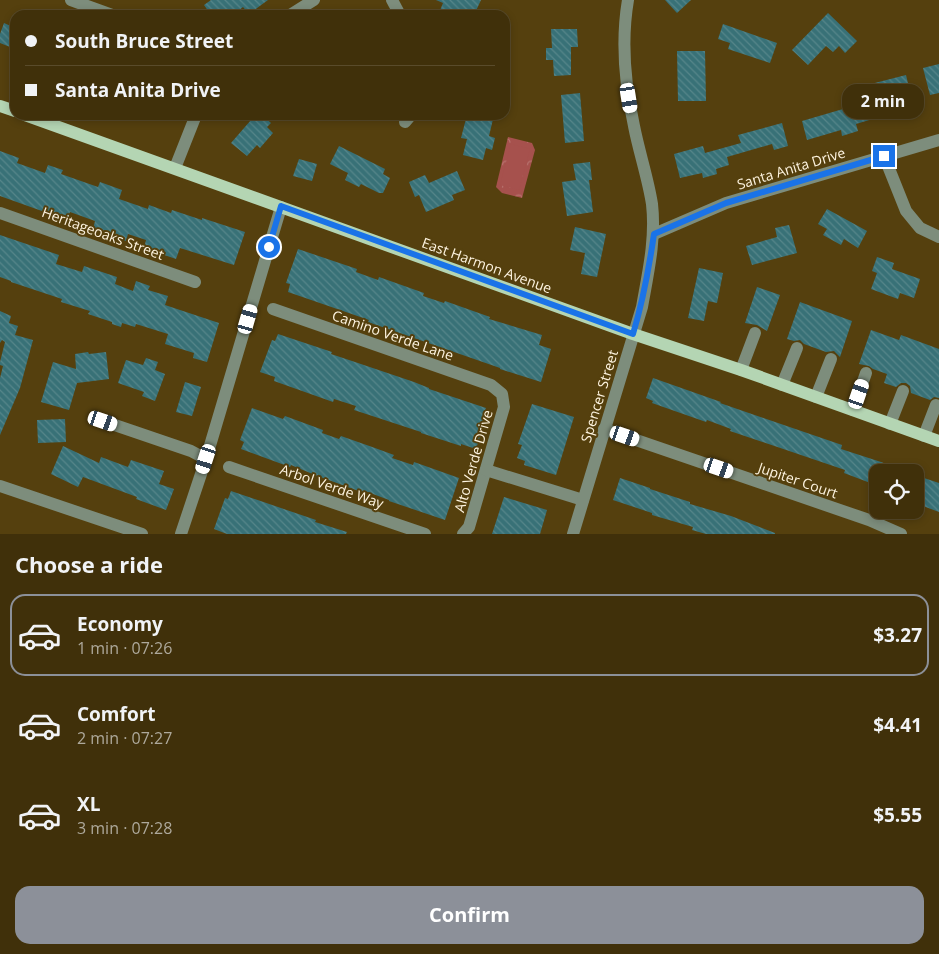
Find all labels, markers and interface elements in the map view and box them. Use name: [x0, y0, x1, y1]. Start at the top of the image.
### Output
text: South Bruce Street: [55, 28, 233, 54]
text: Santa Anita Drive: [55, 77, 221, 103]
car: [619, 82, 638, 114]
callout: 2 min: [843, 84, 925, 118]
text: 2 min: [861, 90, 905, 112]
street label: Santa Anita Drive: [735, 142, 848, 193]
route end: [873, 145, 895, 167]
street label: Heritageoaks Street: [39, 202, 167, 264]
street label: East Harmon Avenue: [419, 233, 555, 297]
route start: [258, 236, 280, 258]
car: [236, 303, 259, 335]
street label: Camino Verde Lane: [330, 305, 456, 365]
street label: Spencer Street: [576, 347, 622, 445]
car: [847, 377, 870, 411]
street label: Alto Verde Drive: [449, 407, 497, 514]
car: [86, 409, 119, 433]
car: [608, 424, 641, 448]
car: [194, 442, 217, 476]
car: [702, 456, 735, 480]
street label: Jupiter Court: [754, 457, 840, 503]
street label: Arbol Verde Way: [278, 459, 387, 513]
map controls: [869, 464, 924, 519]
button: locate: [869, 464, 924, 519]
text: Choose a ride: [15, 549, 163, 579]
text: Economy: [77, 611, 163, 637]
icon: car: [17, 613, 62, 658]
text: $3.27: [873, 622, 922, 648]
text: 1 min · 07:26: [77, 637, 172, 659]
text: Comfort: [77, 701, 156, 727]
icon: car: [17, 703, 62, 748]
text: $4.41: [873, 712, 922, 738]
text: 2 min · 07:27: [77, 727, 172, 749]
text: XL: [77, 791, 100, 817]
icon: car: [17, 793, 62, 838]
text: $5.55: [873, 802, 922, 828]
text: 3 min · 07:28: [77, 817, 172, 839]
button: Confirm: [15, 886, 924, 944]

